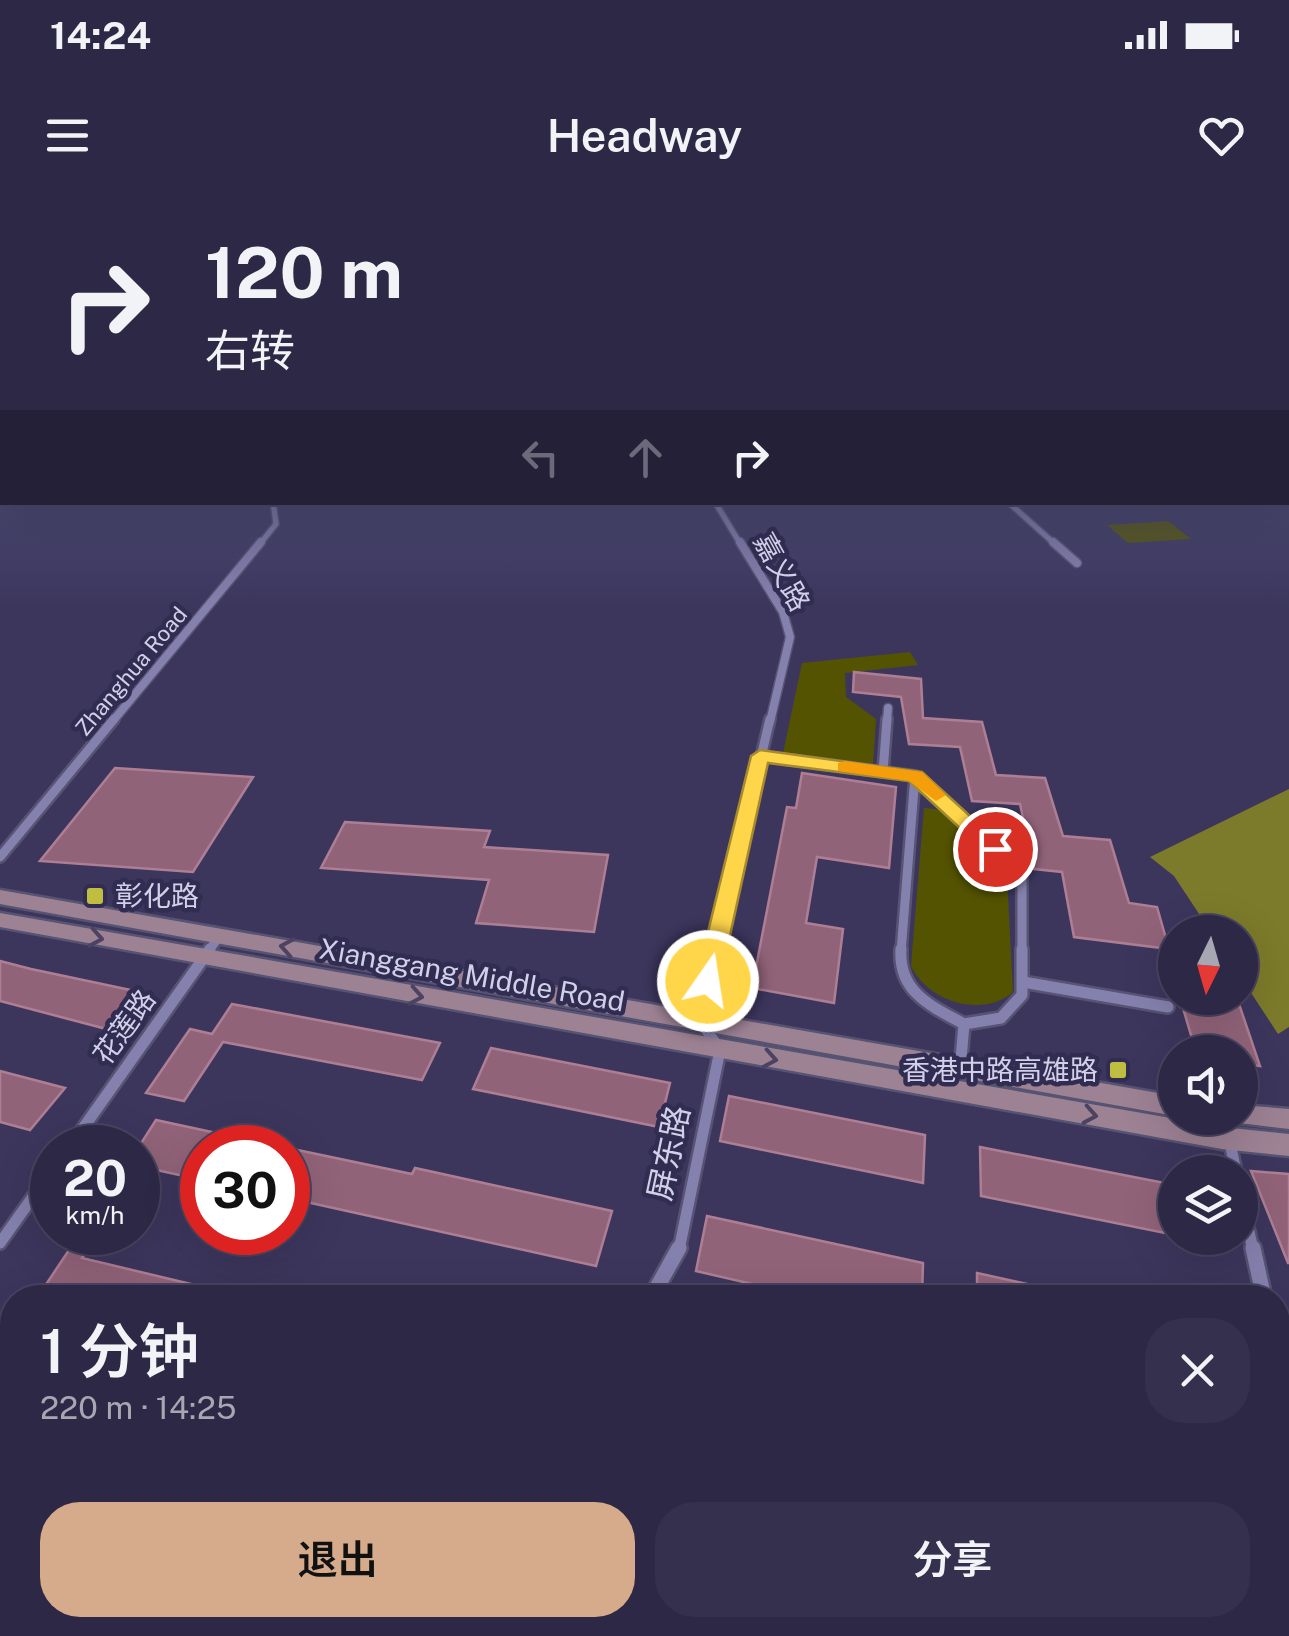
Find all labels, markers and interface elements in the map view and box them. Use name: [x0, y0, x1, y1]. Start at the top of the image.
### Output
text: 14:24: [50, 13, 151, 58]
icon: menu: [40, 108, 95, 163]
icon: heart: [1194, 108, 1249, 163]
text: Headway: [547, 109, 742, 162]
text: 120 m: [205, 231, 403, 314]
icon: right: [40, 240, 170, 370]
text: 右转: [205, 324, 295, 377]
icon: left: [513, 430, 568, 485]
icon: ahead: [618, 430, 673, 485]
icon: right: [723, 430, 778, 485]
street label: 嘉义路: [748, 527, 817, 616]
street label: Zhanghua Road: [70, 601, 192, 741]
pin: [953, 807, 1038, 892]
icon: arrive: [968, 822, 1023, 877]
place label: 彰化路: [115, 879, 199, 912]
marker: 彰化路: [84, 885, 106, 907]
north arrow: [1158, 915, 1258, 1015]
map controls: [1158, 915, 1258, 1255]
one-way arrow: [88, 927, 104, 948]
position arrow: [656, 929, 760, 1033]
street label: Xianggang Middle Road: [317, 931, 627, 1018]
one-way arrow: [278, 937, 295, 958]
street label: 花莲路: [86, 983, 162, 1070]
one-way arrow: [408, 985, 424, 1006]
button: sound: [1158, 1035, 1258, 1135]
one-way arrow: [762, 1048, 778, 1069]
place label: 香港中路高雄路: [902, 1053, 1098, 1086]
marker: 香港中路高雄路: [1107, 1059, 1129, 1081]
street label: 屏东路: [640, 1102, 697, 1204]
one-way arrow: [1082, 1104, 1099, 1125]
speed limit sign: 30: [180, 1125, 310, 1255]
text: 20: [63, 1148, 127, 1207]
button: layers: [1158, 1155, 1258, 1255]
text: km/h: [66, 1200, 124, 1230]
text: 1 分钟: [40, 1316, 199, 1387]
button: close: [1145, 1318, 1250, 1423]
text: 220 m · 14:25: [40, 1389, 236, 1426]
button: 退出: [40, 1502, 635, 1617]
button: 分享: [655, 1502, 1250, 1617]

